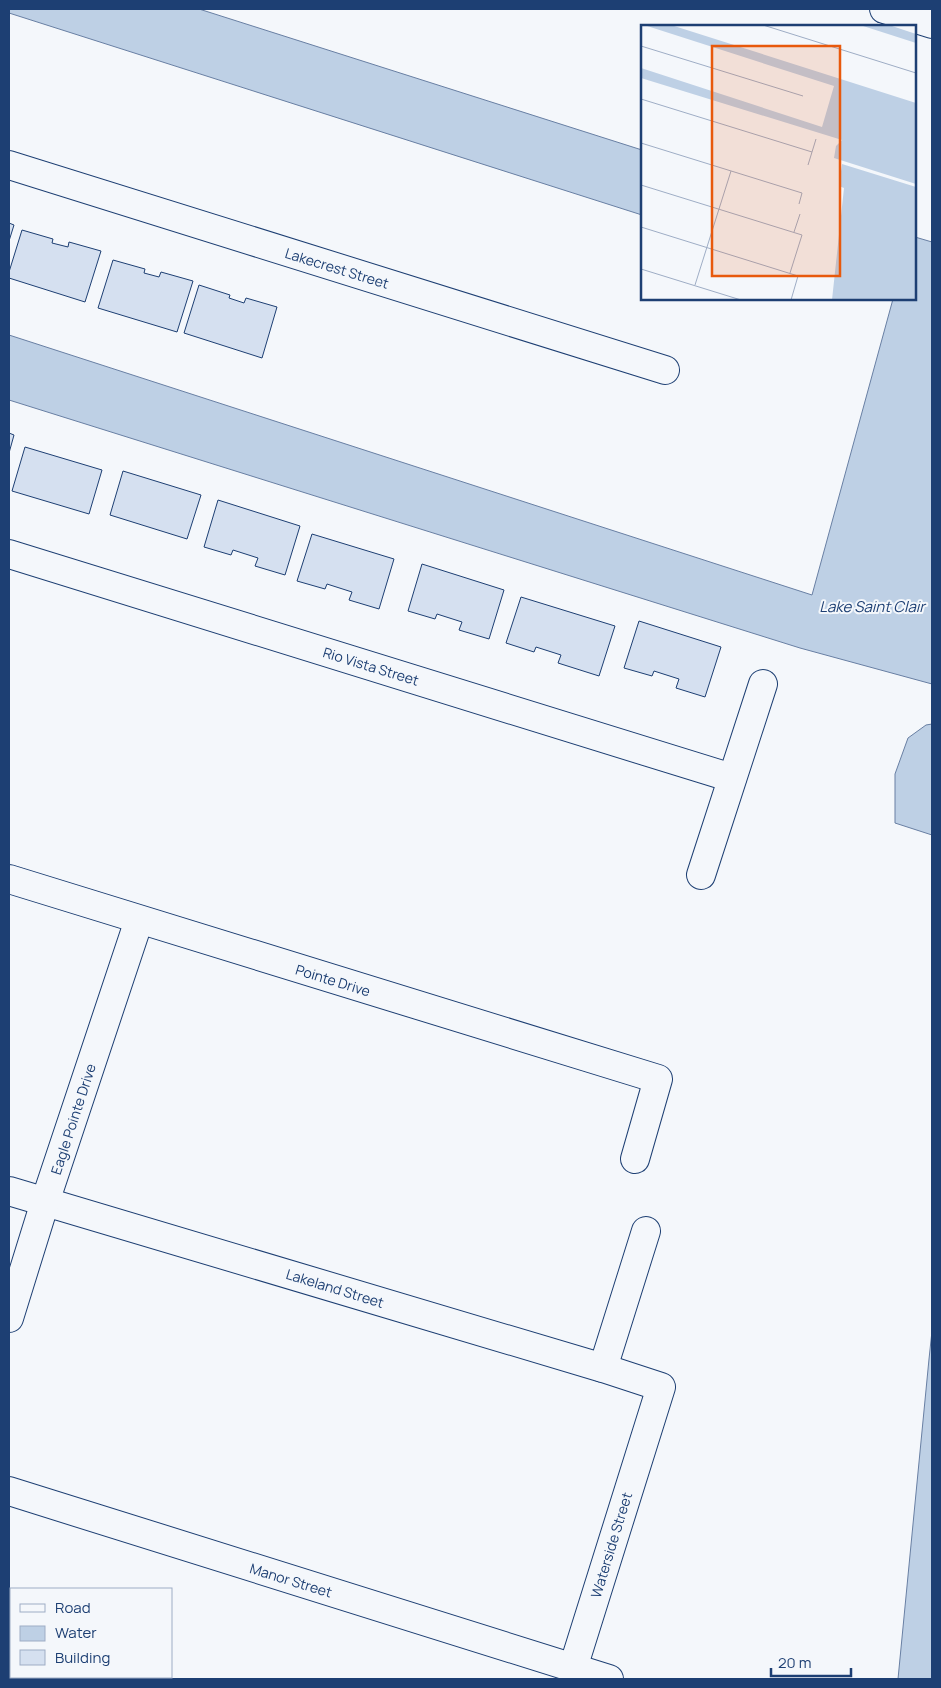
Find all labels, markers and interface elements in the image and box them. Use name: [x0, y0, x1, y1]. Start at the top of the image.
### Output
inset map: [641, 25, 916, 300]
street label: Lakecrest Street: [283, 243, 392, 293]
water label: Lake Saint Clair: [819, 596, 927, 617]
street label: Rio Vista Street: [321, 642, 422, 690]
street label: Pointe Drive: [293, 960, 373, 1000]
street label: Eagle Pointe Drive: [46, 1061, 100, 1177]
street label: Lakeland Street: [284, 1264, 387, 1312]
street label: Waterside Street: [586, 1489, 636, 1600]
street label: Manor Street: [248, 1558, 335, 1602]
legend: [10, 1588, 172, 1678]
text: Road: [55, 1597, 91, 1618]
text: Water: [55, 1622, 97, 1643]
scale bar: [771, 1646, 851, 1678]
text: Building: [55, 1647, 110, 1668]
text: 20 m: [778, 1652, 811, 1673]

